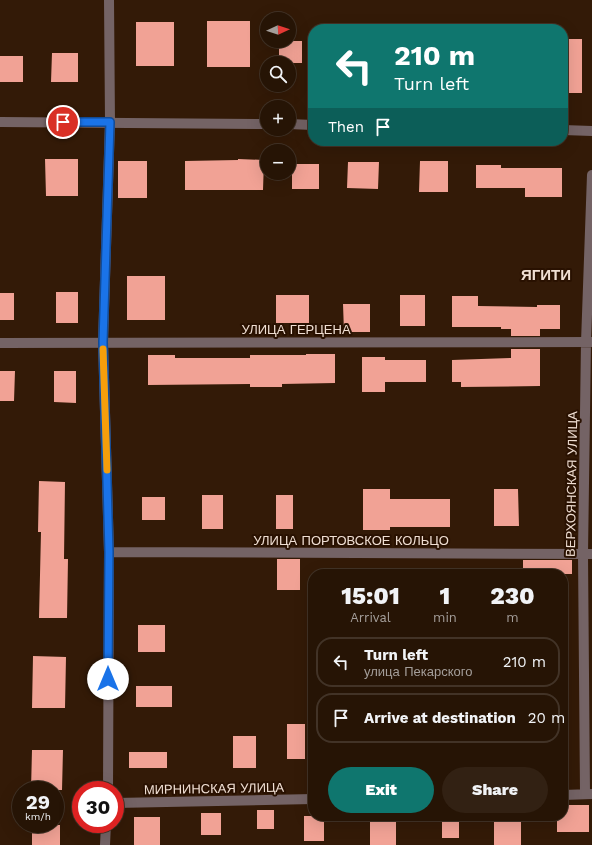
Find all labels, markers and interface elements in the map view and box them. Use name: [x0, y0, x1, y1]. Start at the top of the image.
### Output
north arrow: [260, 12, 296, 48]
map controls: [260, 12, 296, 180]
text: 210 m: [394, 39, 475, 72]
icon: left: [328, 40, 380, 92]
button: search: [260, 56, 296, 92]
text: Turn left: [394, 73, 469, 94]
button: +: [260, 100, 296, 136]
pin: [46, 105, 80, 139]
icon: arrive: [52, 111, 74, 133]
icon: arrive: [372, 116, 394, 138]
text: Then: [328, 118, 364, 136]
button: −: [260, 144, 296, 180]
district label: ЯГИТИ: [521, 266, 571, 284]
street label: УЛИЦА ГЕРЦЕНА: [241, 322, 351, 337]
street label: ВЕРХОЯНСКАЯ УЛИЦА: [563, 411, 580, 557]
street label: УЛИЦА ПОРТОВСКОЕ КОЛЬЦО: [253, 533, 449, 548]
text: 15:01: [341, 582, 400, 610]
text: 1: [440, 582, 450, 610]
text: 230: [490, 582, 535, 610]
text: Arrival: [350, 610, 391, 625]
text: min: [433, 610, 457, 625]
text: m: [506, 610, 519, 625]
text: Turn left: [364, 646, 428, 664]
icon: left: [330, 651, 352, 673]
text: 210 m: [503, 653, 546, 671]
position arrow: [87, 658, 129, 700]
text: улица Пекарского: [364, 664, 472, 679]
icon: arrive: [330, 707, 352, 729]
text: Arrive at destination: [364, 709, 516, 727]
text: 20 m: [528, 709, 565, 727]
button: Exit: [328, 767, 434, 813]
button: Share: [442, 767, 548, 813]
street label: МИРНИНСКАЯ УЛИЦА: [144, 780, 285, 797]
speed limit sign: 30: [72, 781, 124, 833]
text: 29: [26, 790, 50, 814]
text: km/h: [25, 811, 51, 822]

